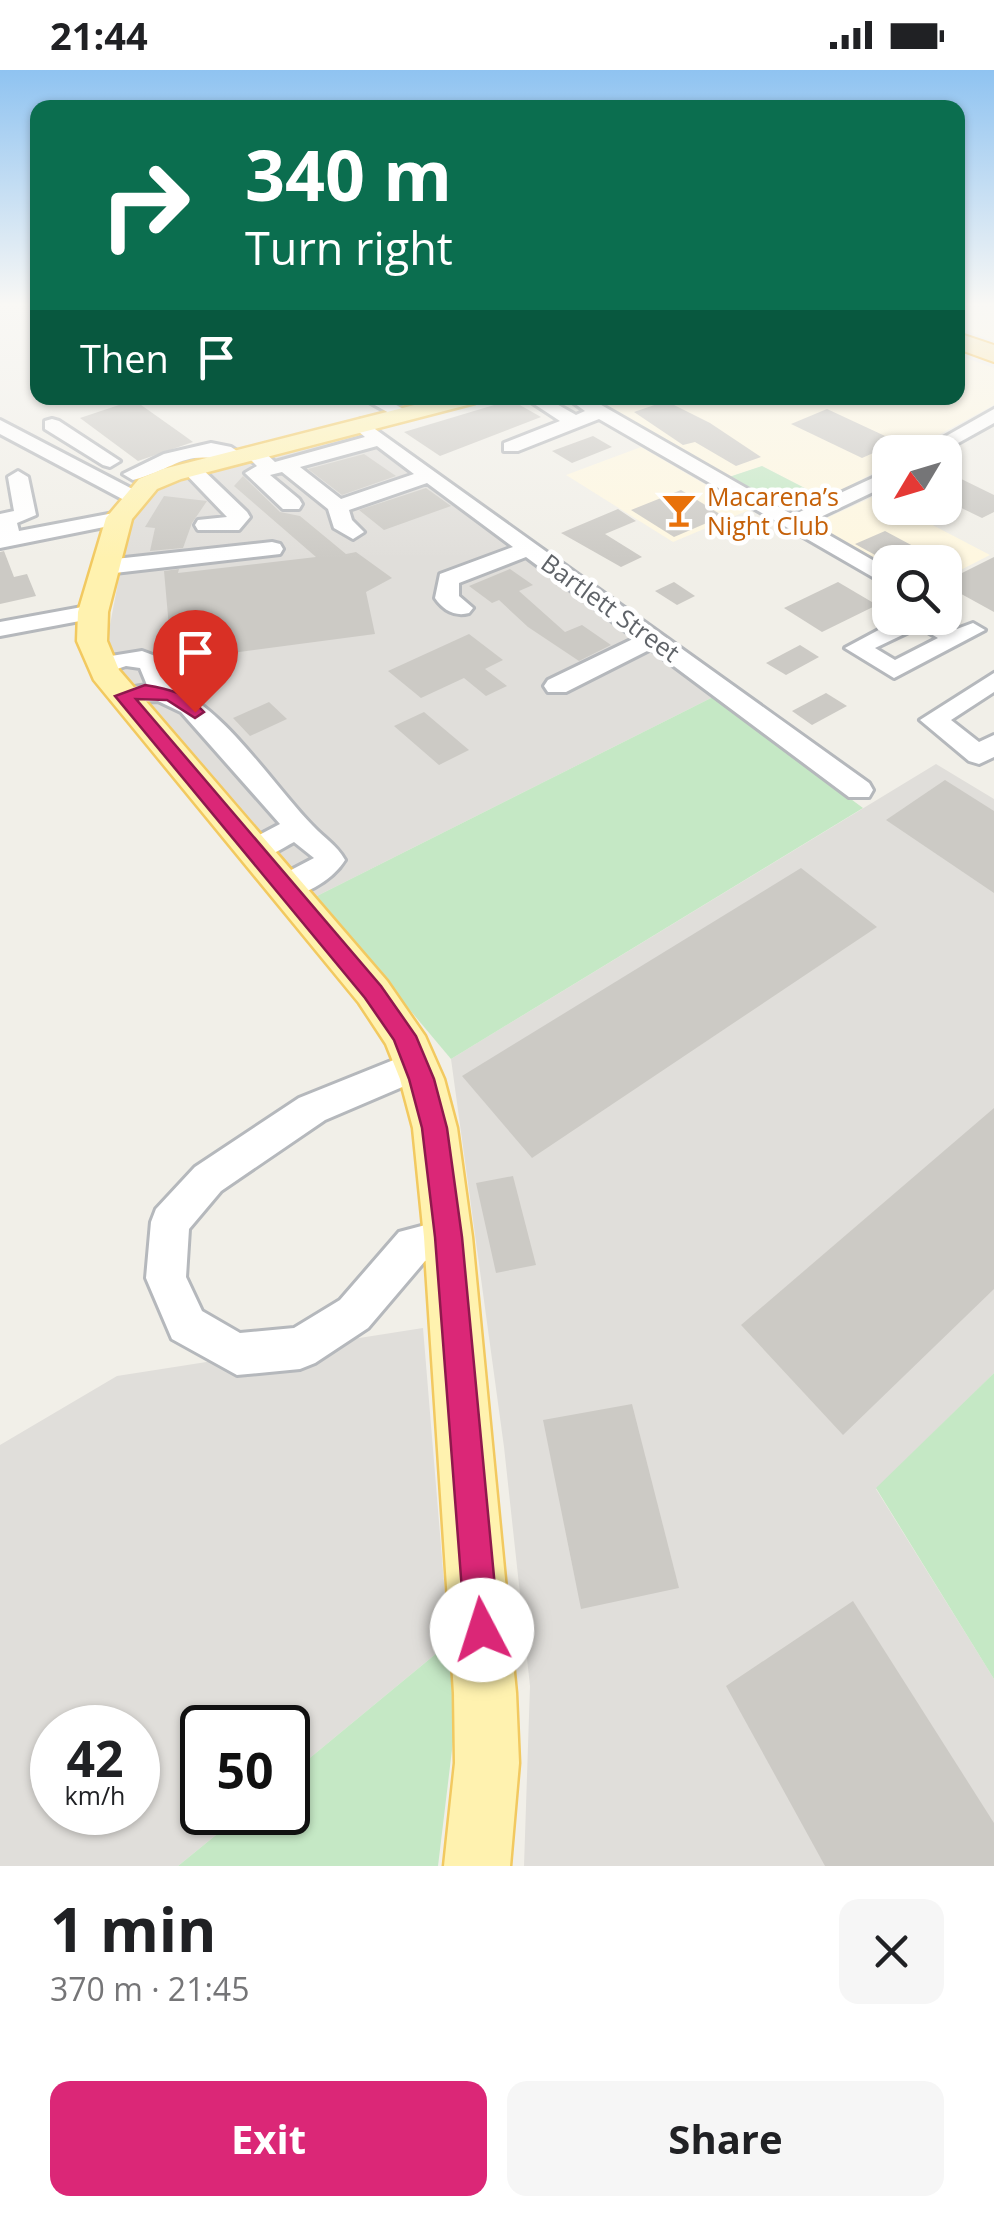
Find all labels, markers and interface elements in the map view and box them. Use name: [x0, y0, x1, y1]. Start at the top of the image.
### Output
text: 21:44: [50, 9, 148, 61]
text: 340 m: [245, 126, 452, 222]
icon: right: [80, 140, 210, 270]
text: Turn right: [245, 217, 453, 278]
icon: arrive: [189, 330, 244, 385]
text: Then: [80, 332, 169, 384]
north arrow: [872, 435, 962, 525]
map controls: [872, 435, 962, 635]
place label: Macarena’s Night Club: [707, 479, 839, 542]
bar icon: Macarena’s Night Club: [660, 491, 698, 529]
street label: Bartlett Street: [535, 545, 687, 669]
button: search: [872, 545, 962, 635]
pin: [153, 610, 238, 713]
icon: arrive: [168, 625, 223, 680]
position arrow: [430, 1578, 534, 1682]
speed limit sign: 50: [180, 1705, 310, 1835]
text: 42: [66, 1724, 124, 1792]
text: km/h: [65, 1778, 125, 1812]
text: 1 min: [50, 1888, 217, 1970]
button: close: [839, 1899, 944, 2004]
text: 370 m · 21:45: [50, 1967, 249, 2010]
button: Exit: [50, 2081, 487, 2196]
button: Share: [507, 2081, 944, 2196]

